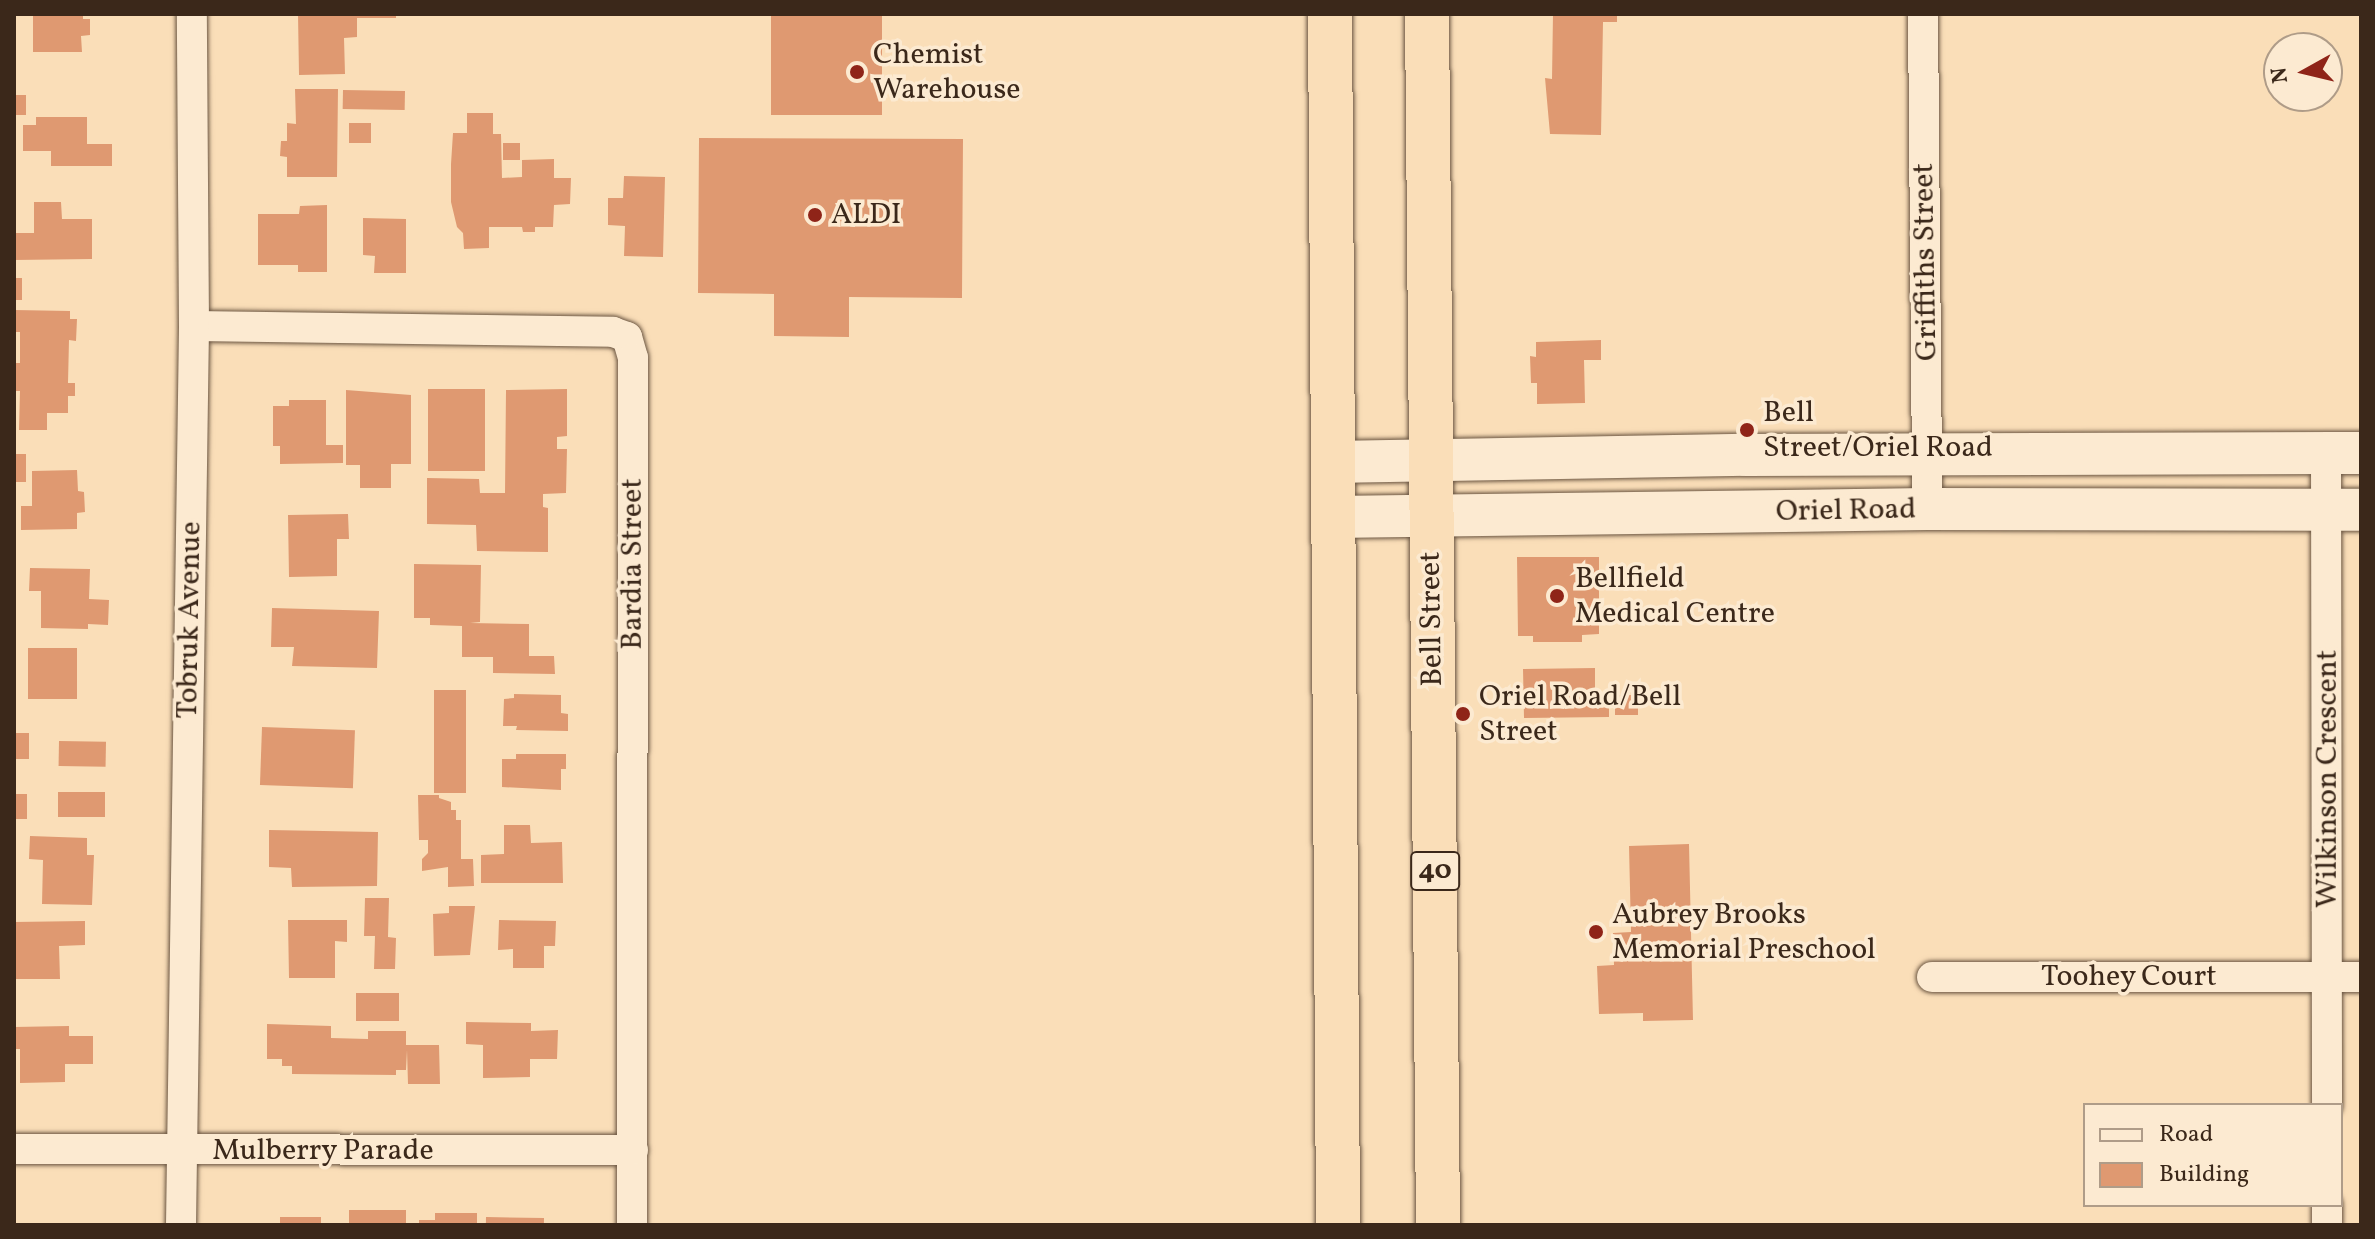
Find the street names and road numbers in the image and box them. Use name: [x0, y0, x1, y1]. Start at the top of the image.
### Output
street label: Griffiths Street: [1906, 163, 1946, 361]
street label: Bardia Street: [615, 478, 651, 650]
street label: Oriel Road: [1775, 492, 1917, 530]
street label: Tobruk Avenue: [170, 521, 210, 719]
street label: Bell Street: [1413, 551, 1451, 687]
street label: Wilkinson Crescent: [2310, 650, 2346, 908]
road number: 40: [1409, 847, 1461, 895]
street label: Toohey Court: [2041, 959, 2217, 995]
street label: Mulberry Parade: [212, 1133, 434, 1169]

